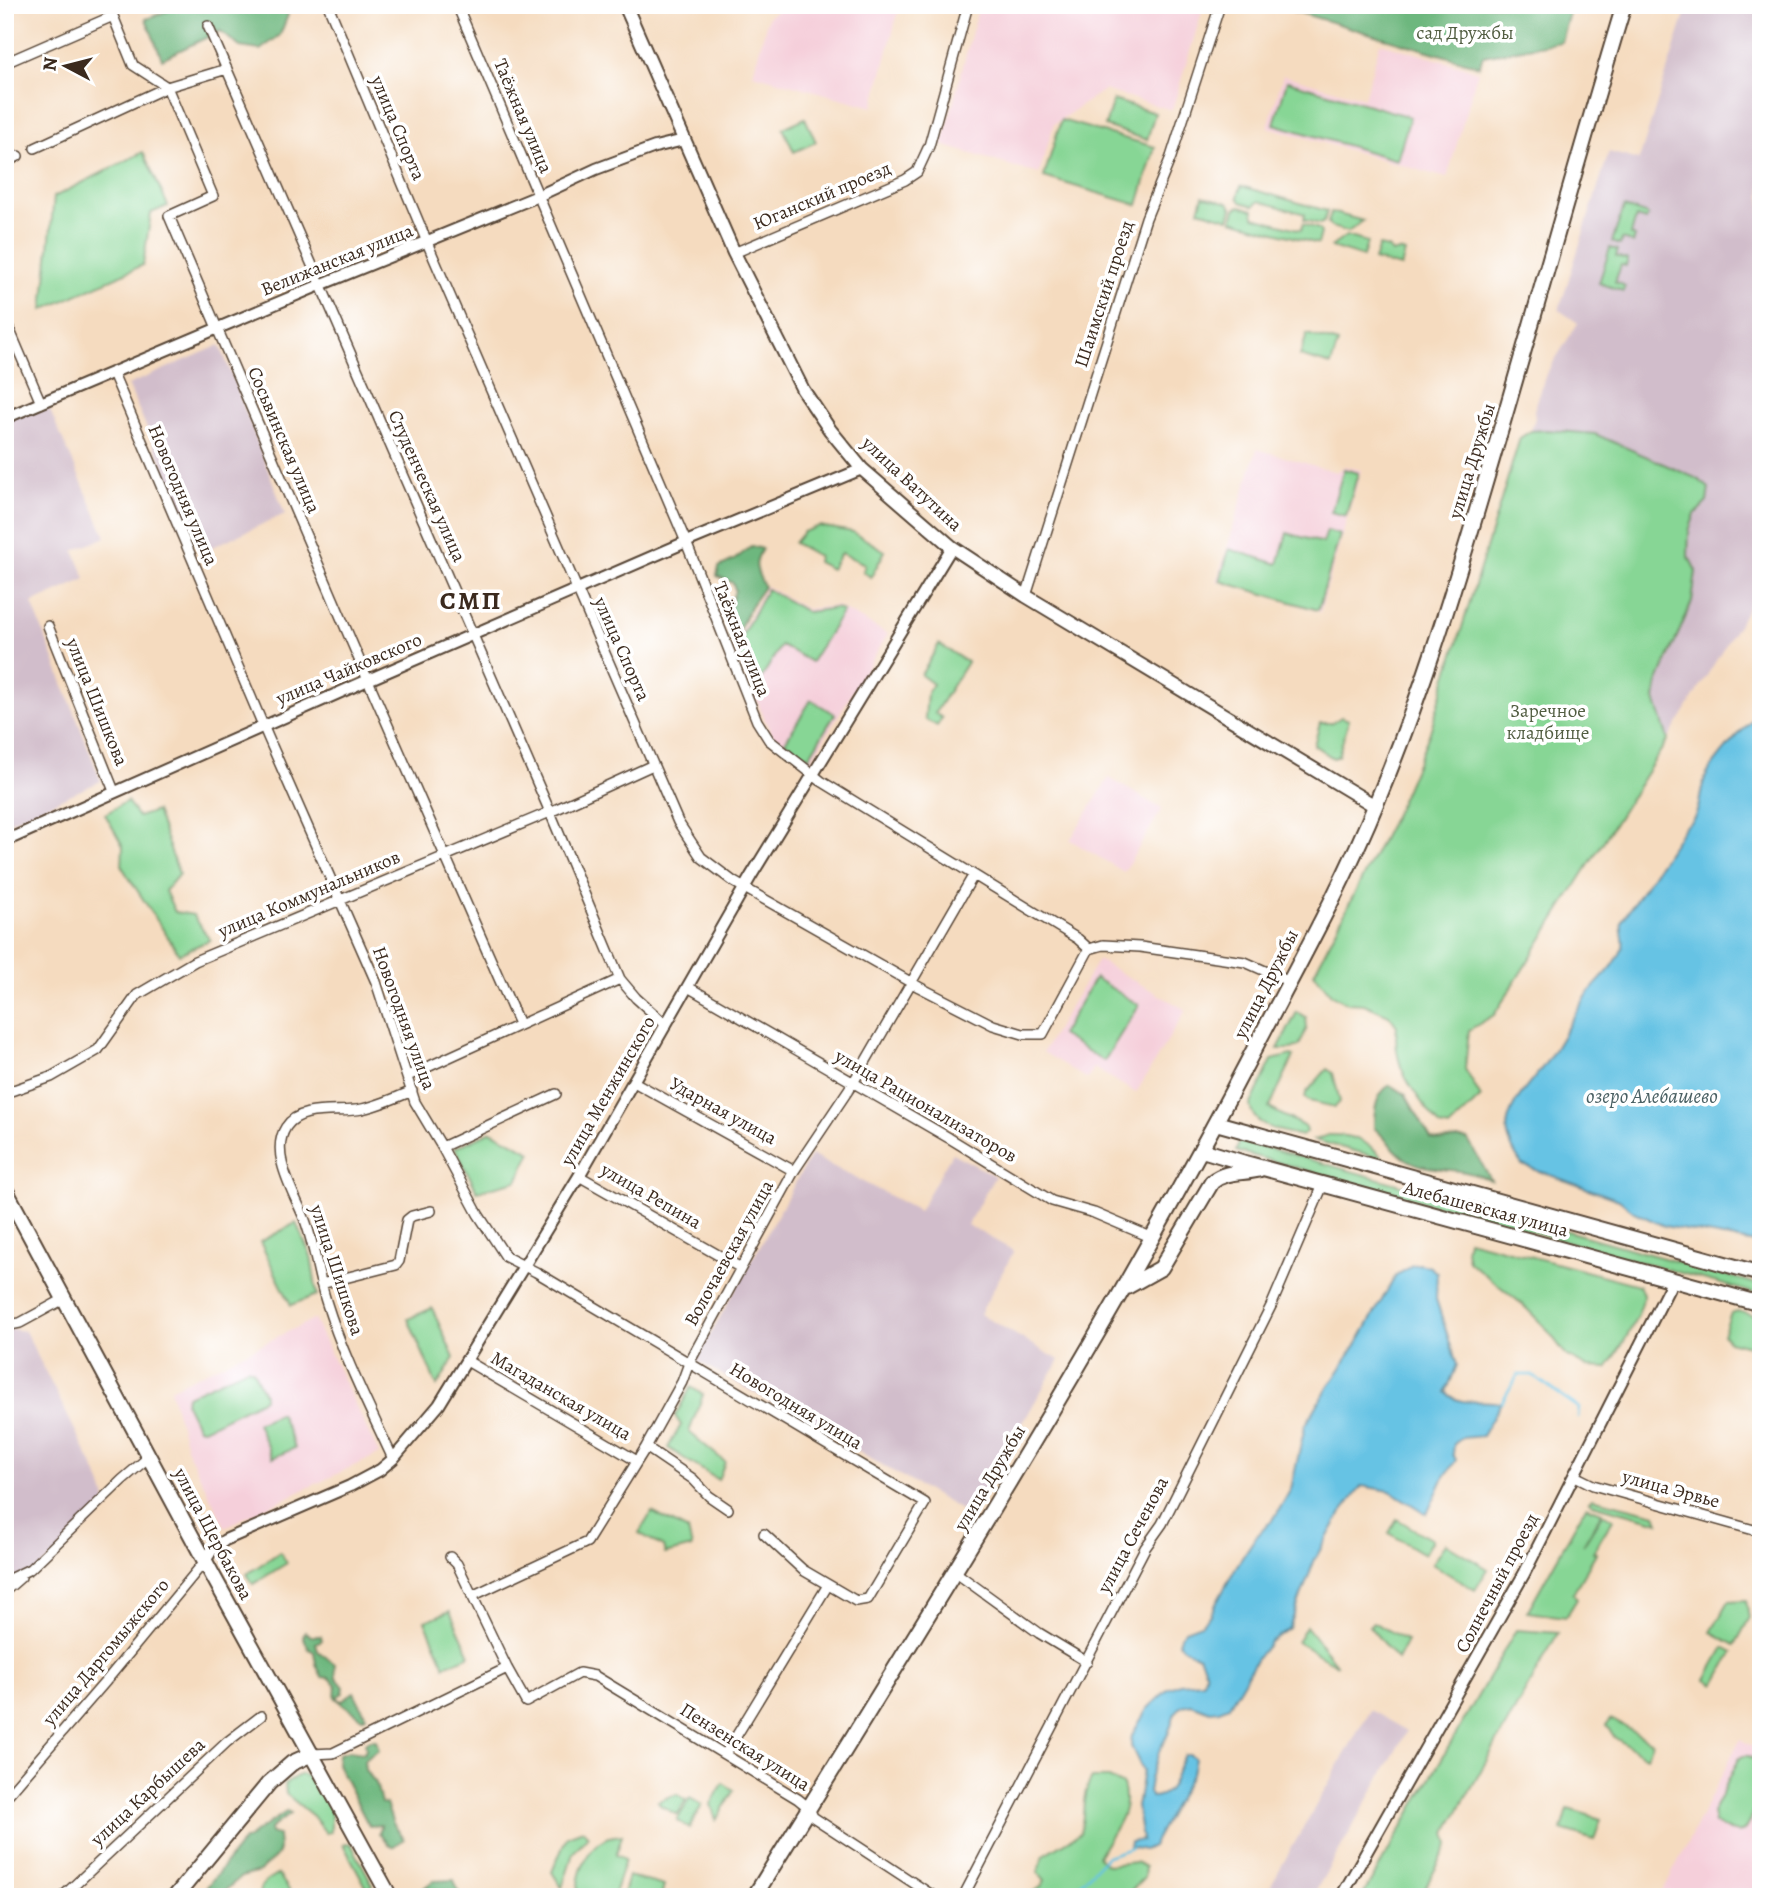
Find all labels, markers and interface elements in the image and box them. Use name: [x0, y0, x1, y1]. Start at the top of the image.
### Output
park label: сад Дружбы: [1416, 20, 1514, 46]
north arrow: [32, 32, 102, 102]
text: N: [36, 55, 64, 73]
street label: Таёжная улица: [487, 55, 559, 177]
street label: улица Спорта: [364, 71, 432, 185]
street label: Юганский проезд: [749, 155, 895, 237]
street label: Шаимский проезд: [1068, 217, 1140, 371]
street label: Велижанская улица: [257, 218, 417, 302]
street label: Сосьвинская улица: [241, 363, 327, 517]
street label: улица Дружбы: [1442, 400, 1502, 523]
street label: Студенческая улица: [382, 406, 472, 566]
street label: Новогодняя улица: [142, 421, 225, 570]
street label: улица Ватутина: [855, 430, 968, 538]
street label: Таёжная улица: [707, 578, 777, 701]
district label: СМП: [440, 583, 502, 618]
street label: улица Спорта: [587, 592, 657, 705]
street label: улица Чайковского: [271, 627, 426, 712]
street label: улица Шишкова: [59, 633, 135, 770]
park label: Заречное кладбище: [1507, 698, 1589, 746]
street label: улица Коммунальников: [213, 844, 404, 945]
street label: улица Дружбы: [1227, 925, 1305, 1044]
street label: Новогодняя улица: [366, 943, 442, 1093]
street label: улица Менжинского: [554, 1011, 662, 1172]
street label: улица Рационализаторов: [829, 1043, 1022, 1169]
street label: Ударная улица: [665, 1071, 781, 1151]
water label: озеро Алебашево: [1586, 1082, 1718, 1110]
street label: улица Репина: [595, 1156, 706, 1235]
street label: Алебашевская улица: [1400, 1174, 1571, 1243]
street label: Волочаевская улица: [678, 1175, 780, 1331]
street label: улица Шишкова: [303, 1200, 370, 1339]
street label: Магаданская улица: [486, 1345, 636, 1447]
street label: Новогодняя улица: [725, 1356, 868, 1456]
street label: улица Дружбы: [948, 1420, 1032, 1537]
street label: улица Щербакова: [167, 1462, 259, 1605]
street label: улица Эрвье: [1618, 1463, 1723, 1514]
street label: улица Сеченова: [1091, 1472, 1175, 1599]
street label: Солнечный проезд: [1449, 1509, 1545, 1657]
street label: улица Даргомыжского: [36, 1573, 175, 1732]
street label: Пензенская улица: [675, 1697, 815, 1798]
street label: улица Карбышева: [84, 1732, 211, 1853]

